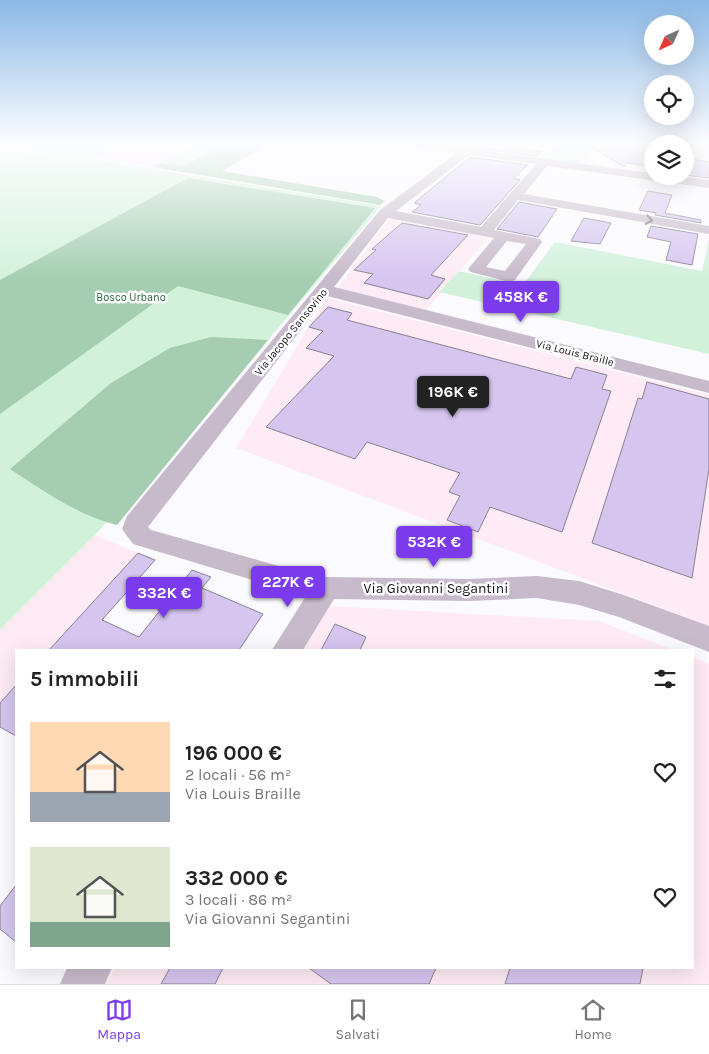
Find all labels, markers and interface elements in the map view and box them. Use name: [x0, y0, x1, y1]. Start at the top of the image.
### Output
north arrow: [644, 15, 694, 65]
map controls: [644, 15, 694, 185]
button: locate: [644, 75, 694, 125]
button: layers: [644, 135, 694, 185]
one-way arrow: [645, 214, 653, 224]
pin: 458K €: [480, 280, 562, 323]
street label: Via Jacopo Sansovino: [252, 286, 330, 378]
text: 458K €: [494, 287, 548, 306]
park label: Bosco Urbano: [96, 291, 166, 304]
street label: Via Louis Braille: [535, 337, 616, 369]
pin: 196K €: [412, 376, 494, 418]
text: 196K €: [428, 382, 478, 401]
pin: 532K €: [393, 526, 475, 568]
text: 532K €: [407, 532, 461, 551]
pin: 227K €: [247, 566, 329, 608]
text: 227K €: [262, 572, 314, 591]
pin: 332K €: [123, 576, 205, 619]
street label: Via Giovanni Segantini: [364, 580, 508, 597]
text: 332K €: [137, 583, 191, 602]
icon: filters: [651, 665, 679, 693]
text: 5 immobili: [30, 667, 139, 691]
text: 196 000 €: [185, 741, 282, 765]
icon: home: [70, 742, 130, 802]
icon: heart: [651, 758, 679, 786]
text: 2 locali · 56 m²: [185, 765, 291, 784]
text: Via Louis Braille: [185, 784, 301, 803]
text: 332 000 €: [185, 866, 288, 890]
icon: home: [70, 867, 130, 927]
icon: heart: [651, 883, 679, 911]
text: 3 locali · 86 m²: [185, 890, 292, 909]
text: Via Giovanni Segantini: [185, 909, 351, 928]
tab: Mappa: [97, 996, 141, 1043]
tab: Salvati: [336, 996, 380, 1043]
tab: Home: [574, 996, 612, 1043]

